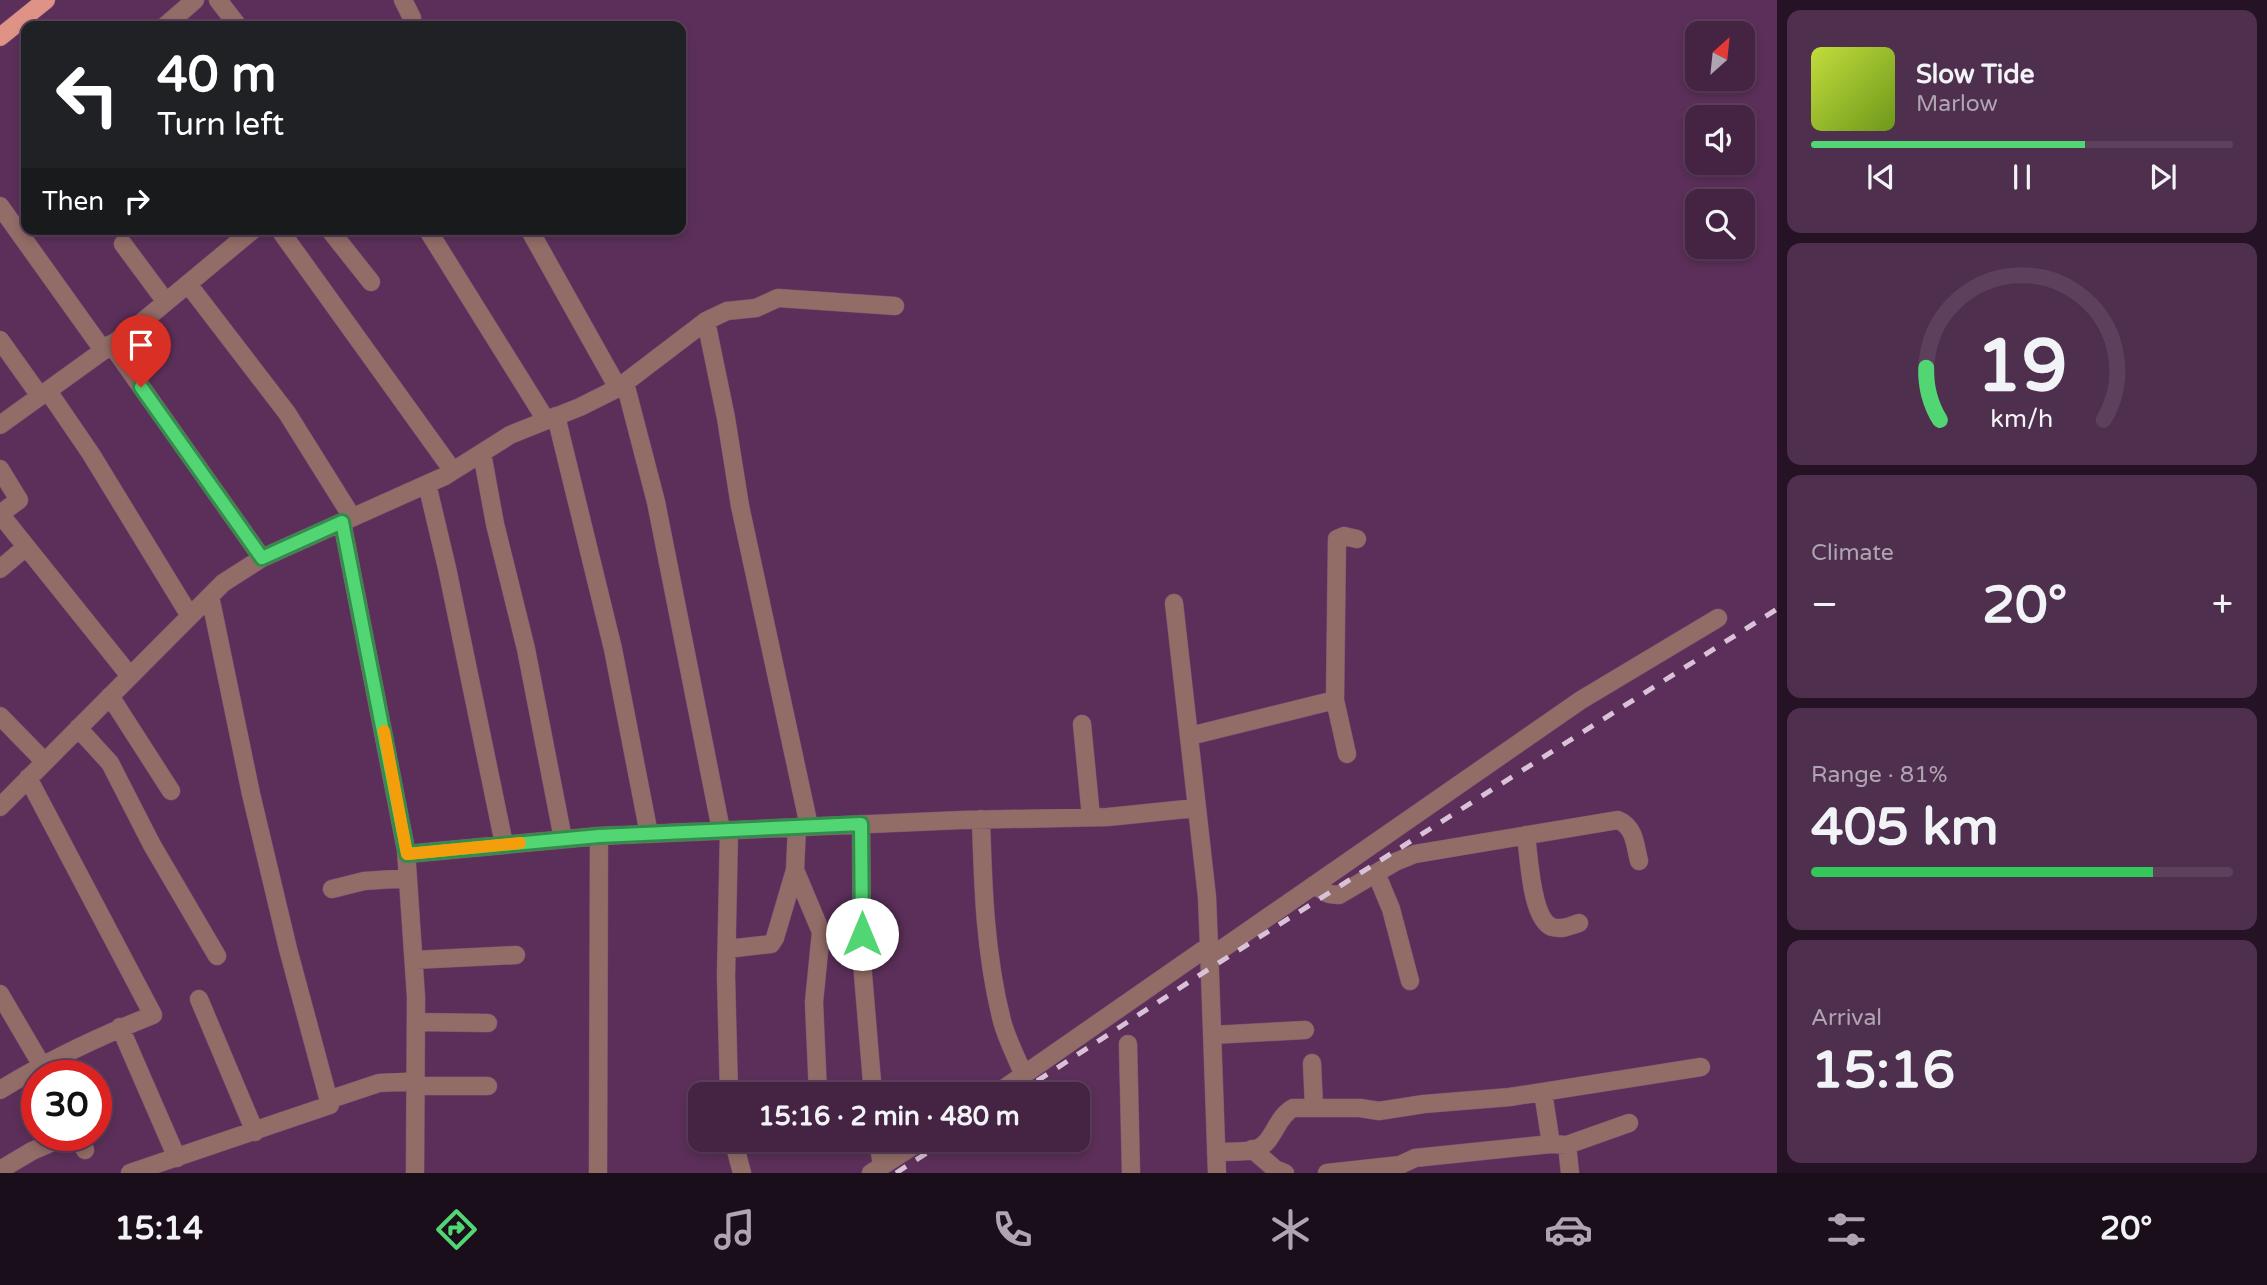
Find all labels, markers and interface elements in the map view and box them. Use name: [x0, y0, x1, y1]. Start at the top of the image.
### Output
north arrow: [1685, 21, 1755, 91]
map controls: [1685, 21, 1755, 259]
text: 40 m: [157, 46, 276, 105]
icon: left: [42, 49, 133, 140]
text: Slow Tide: [1916, 59, 2034, 90]
text: Marlow: [1916, 90, 1998, 118]
button: sound: [1685, 105, 1755, 175]
text: Turn left: [157, 106, 284, 144]
icon: previous: [1862, 158, 1900, 196]
icon: pause: [2003, 158, 2041, 196]
icon: next: [2144, 158, 2182, 196]
icon: right: [118, 182, 156, 220]
text: Then: [42, 186, 104, 217]
button: search: [1685, 189, 1755, 259]
pin: [111, 315, 171, 387]
text: 19: [1976, 323, 2068, 411]
icon: arrive: [122, 326, 160, 364]
text: km/h: [1991, 404, 2053, 434]
text: Climate: [1811, 539, 1894, 567]
text: 20°: [1982, 574, 2067, 637]
text: −: [1811, 582, 1838, 628]
text: +: [2212, 582, 2233, 628]
text: Range · 81%: [1811, 761, 1947, 789]
text: 405 km: [1811, 796, 1999, 859]
position arrow: [825, 897, 899, 971]
text: Arrival: [1811, 1004, 1882, 1032]
text: 15:16: [1811, 1039, 1955, 1102]
speed limit sign: 30: [21, 1060, 112, 1151]
text: 15:16 · 2 min · 480 m: [758, 1101, 1020, 1132]
icon: directions: [432, 1205, 481, 1254]
icon: music: [710, 1205, 759, 1254]
icon: phone: [988, 1205, 1037, 1254]
icon: climate: [1266, 1205, 1315, 1254]
icon: car: [1544, 1205, 1593, 1254]
icon: filters: [1822, 1205, 1871, 1254]
text: 15:14: [114, 1210, 203, 1248]
text: 20°: [2100, 1210, 2152, 1248]

